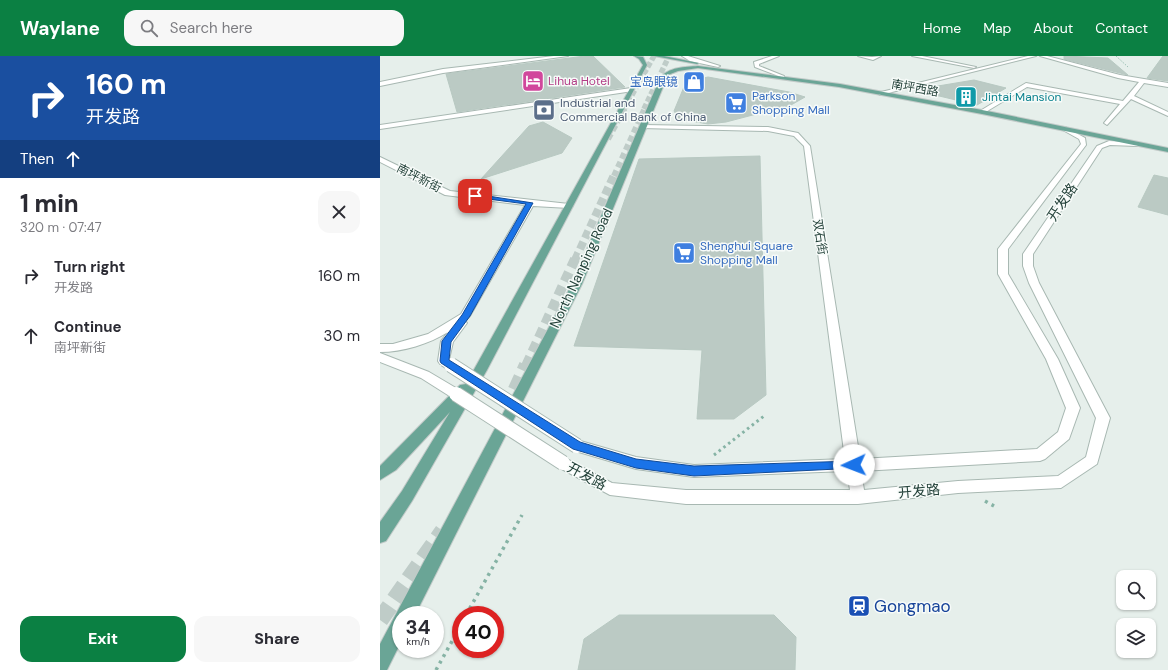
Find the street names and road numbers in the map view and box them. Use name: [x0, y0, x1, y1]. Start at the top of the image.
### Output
street label: 南坪西路: [890, 76, 940, 100]
street label: 南坪新街: [394, 160, 444, 196]
street label: 开发路: [1043, 180, 1081, 224]
street label: North Nanping Road: [545, 205, 617, 331]
street label: 双石街: [809, 218, 831, 256]
street label: 开发路: [564, 458, 610, 494]
street label: 开发路: [897, 480, 941, 502]

